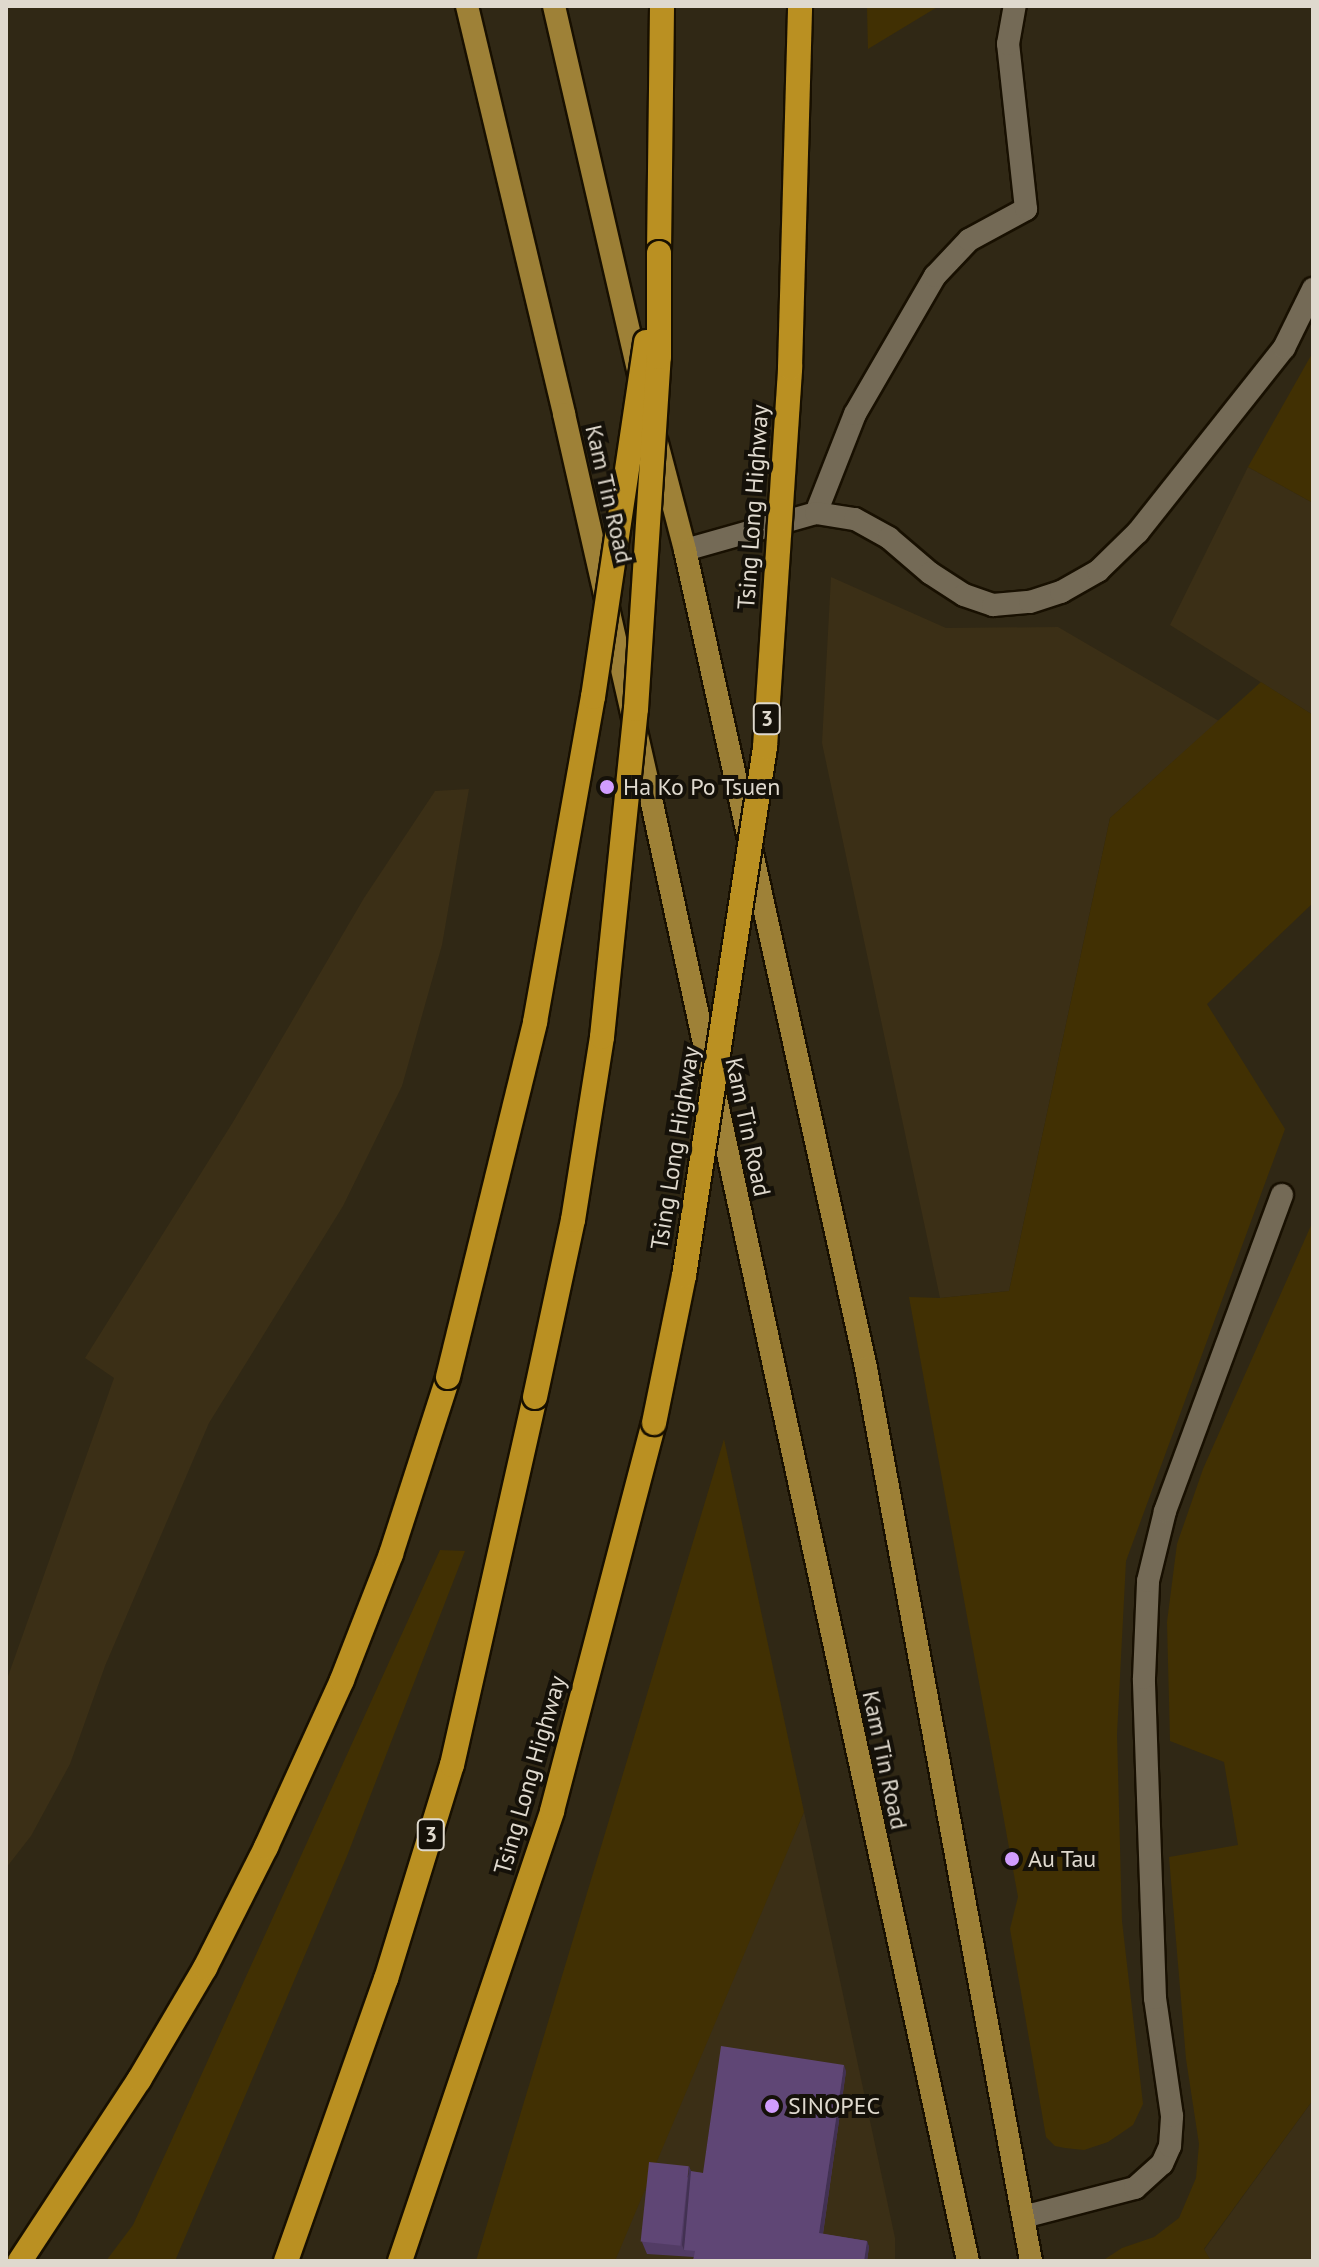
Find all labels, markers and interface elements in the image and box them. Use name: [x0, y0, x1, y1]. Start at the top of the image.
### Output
street label: Tsing Long Highway: [731, 404, 775, 610]
street label: Kam Tin Road: [579, 422, 639, 566]
road number: 3: [751, 701, 783, 737]
place label: Ha Ko Po Tsuen: [623, 773, 781, 801]
marker: Ha Ko Po Tsuen: [598, 778, 616, 796]
street label: Tsing Long Highway: [645, 1044, 705, 1252]
street label: Kam Tin Road: [719, 1055, 777, 1199]
street label: Tsing Long Highway: [488, 1672, 572, 1878]
street label: Kam Tin Road: [856, 1688, 914, 1832]
road number: 3: [415, 1817, 447, 1853]
place label: Au Tau: [1028, 1845, 1097, 1873]
marker: Au Tau: [1003, 1850, 1021, 1868]
place label: SINOPEC: [788, 2092, 880, 2120]
marker: SINOPEC: [763, 2097, 781, 2115]

